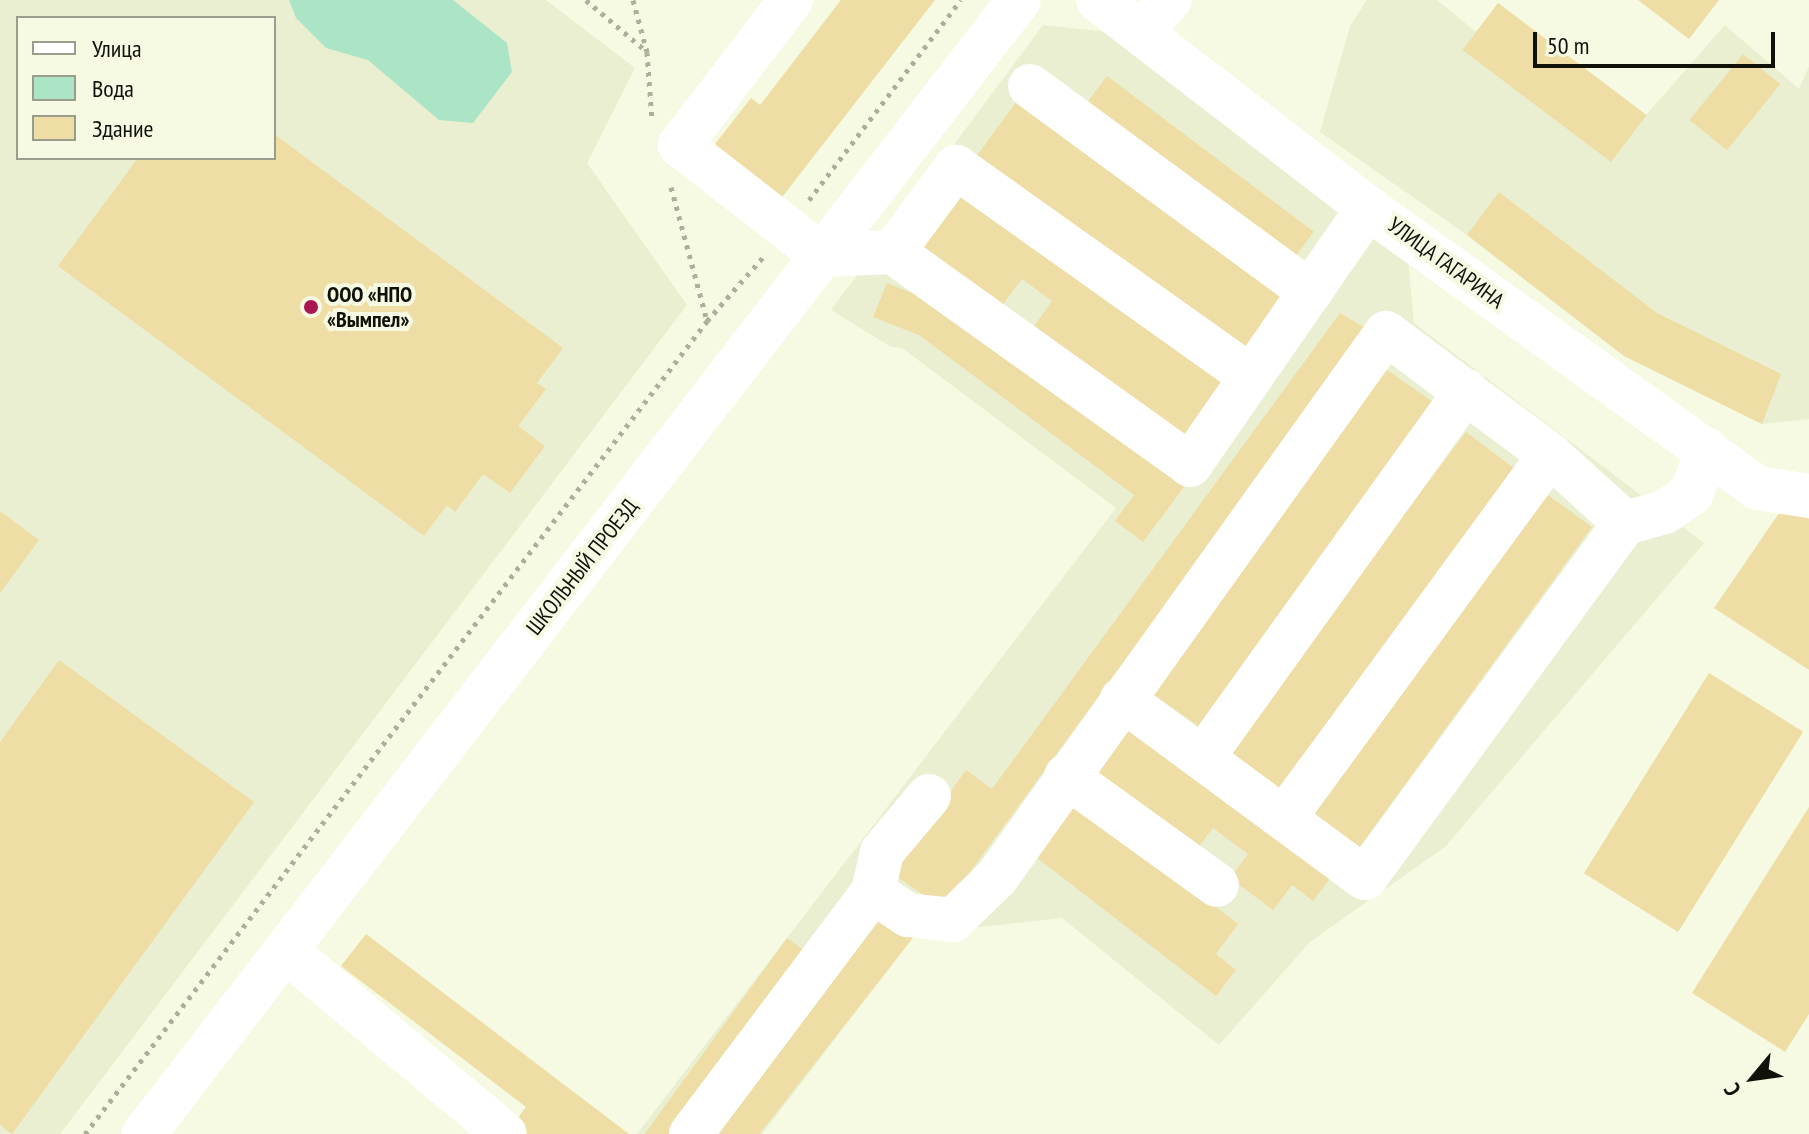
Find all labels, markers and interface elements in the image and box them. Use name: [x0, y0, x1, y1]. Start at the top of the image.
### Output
legend: [16, 16, 276, 160]
scale bar: [1537, 16, 1779, 66]
text: 50 m: [1547, 30, 1589, 61]
text: Улица: [92, 33, 142, 64]
text: Вода: [92, 73, 134, 104]
text: Здание: [92, 113, 153, 144]
street label: УЛИЦА ГАГАРИНА: [1382, 212, 1510, 314]
place label: ООО «НПО «Вымпел»: [327, 281, 412, 332]
marker: ООО «НПО «Вымпел»: [302, 298, 320, 316]
street label: ШКОЛЬНЫЙ ПРОЕЗД: [521, 494, 643, 640]
north arrow: [1713, 1038, 1793, 1118]
text: С: [1717, 1078, 1747, 1101]

